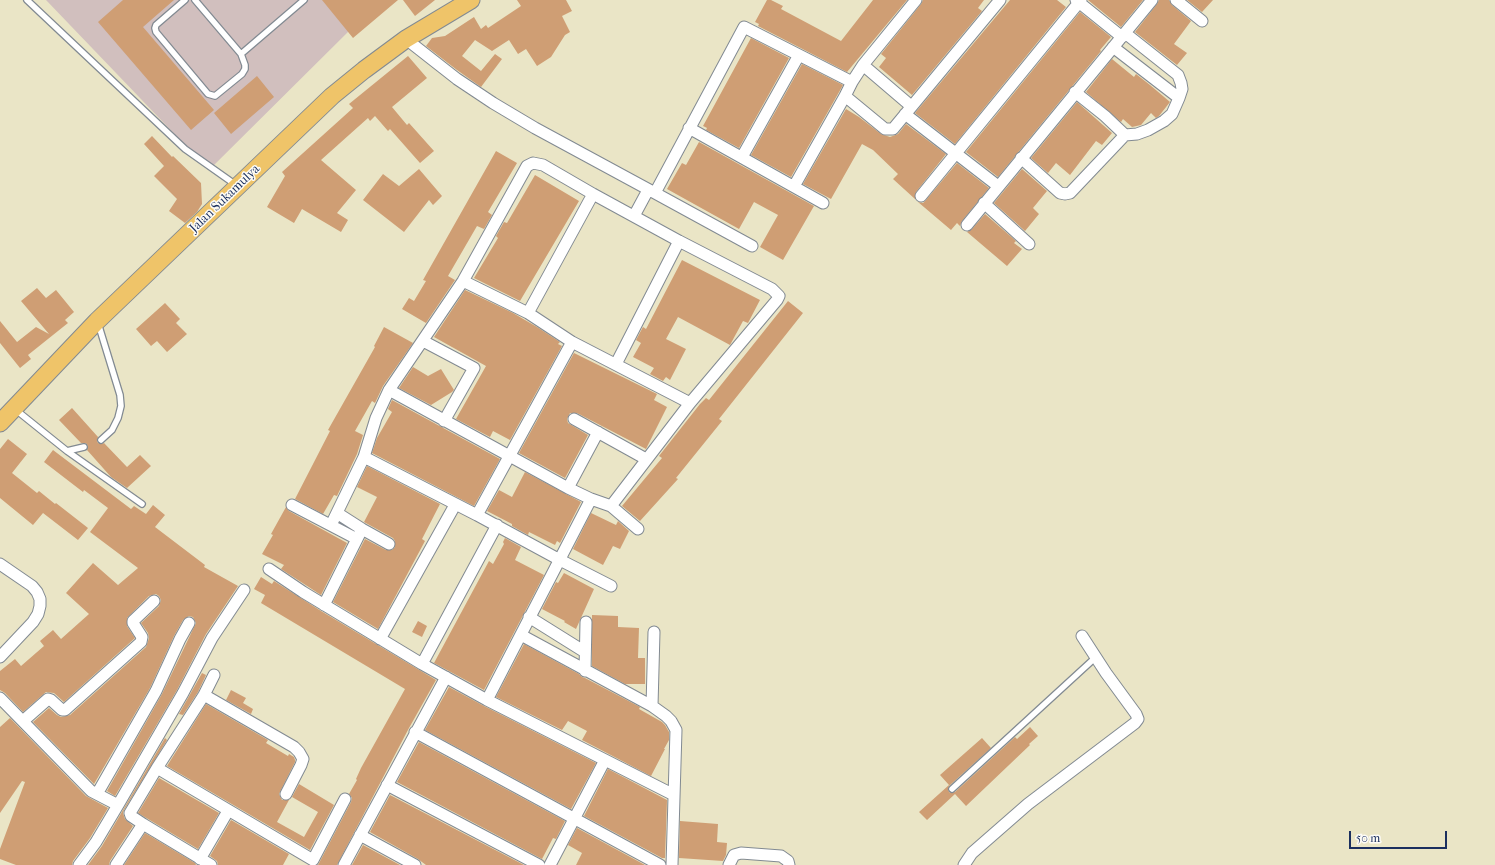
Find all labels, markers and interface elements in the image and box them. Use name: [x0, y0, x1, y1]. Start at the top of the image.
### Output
street label: Jalan Sukamulya: [187, 162, 263, 236]
scale bar: [1351, 823, 1449, 849]
text: 50 m: [1356, 831, 1380, 845]

